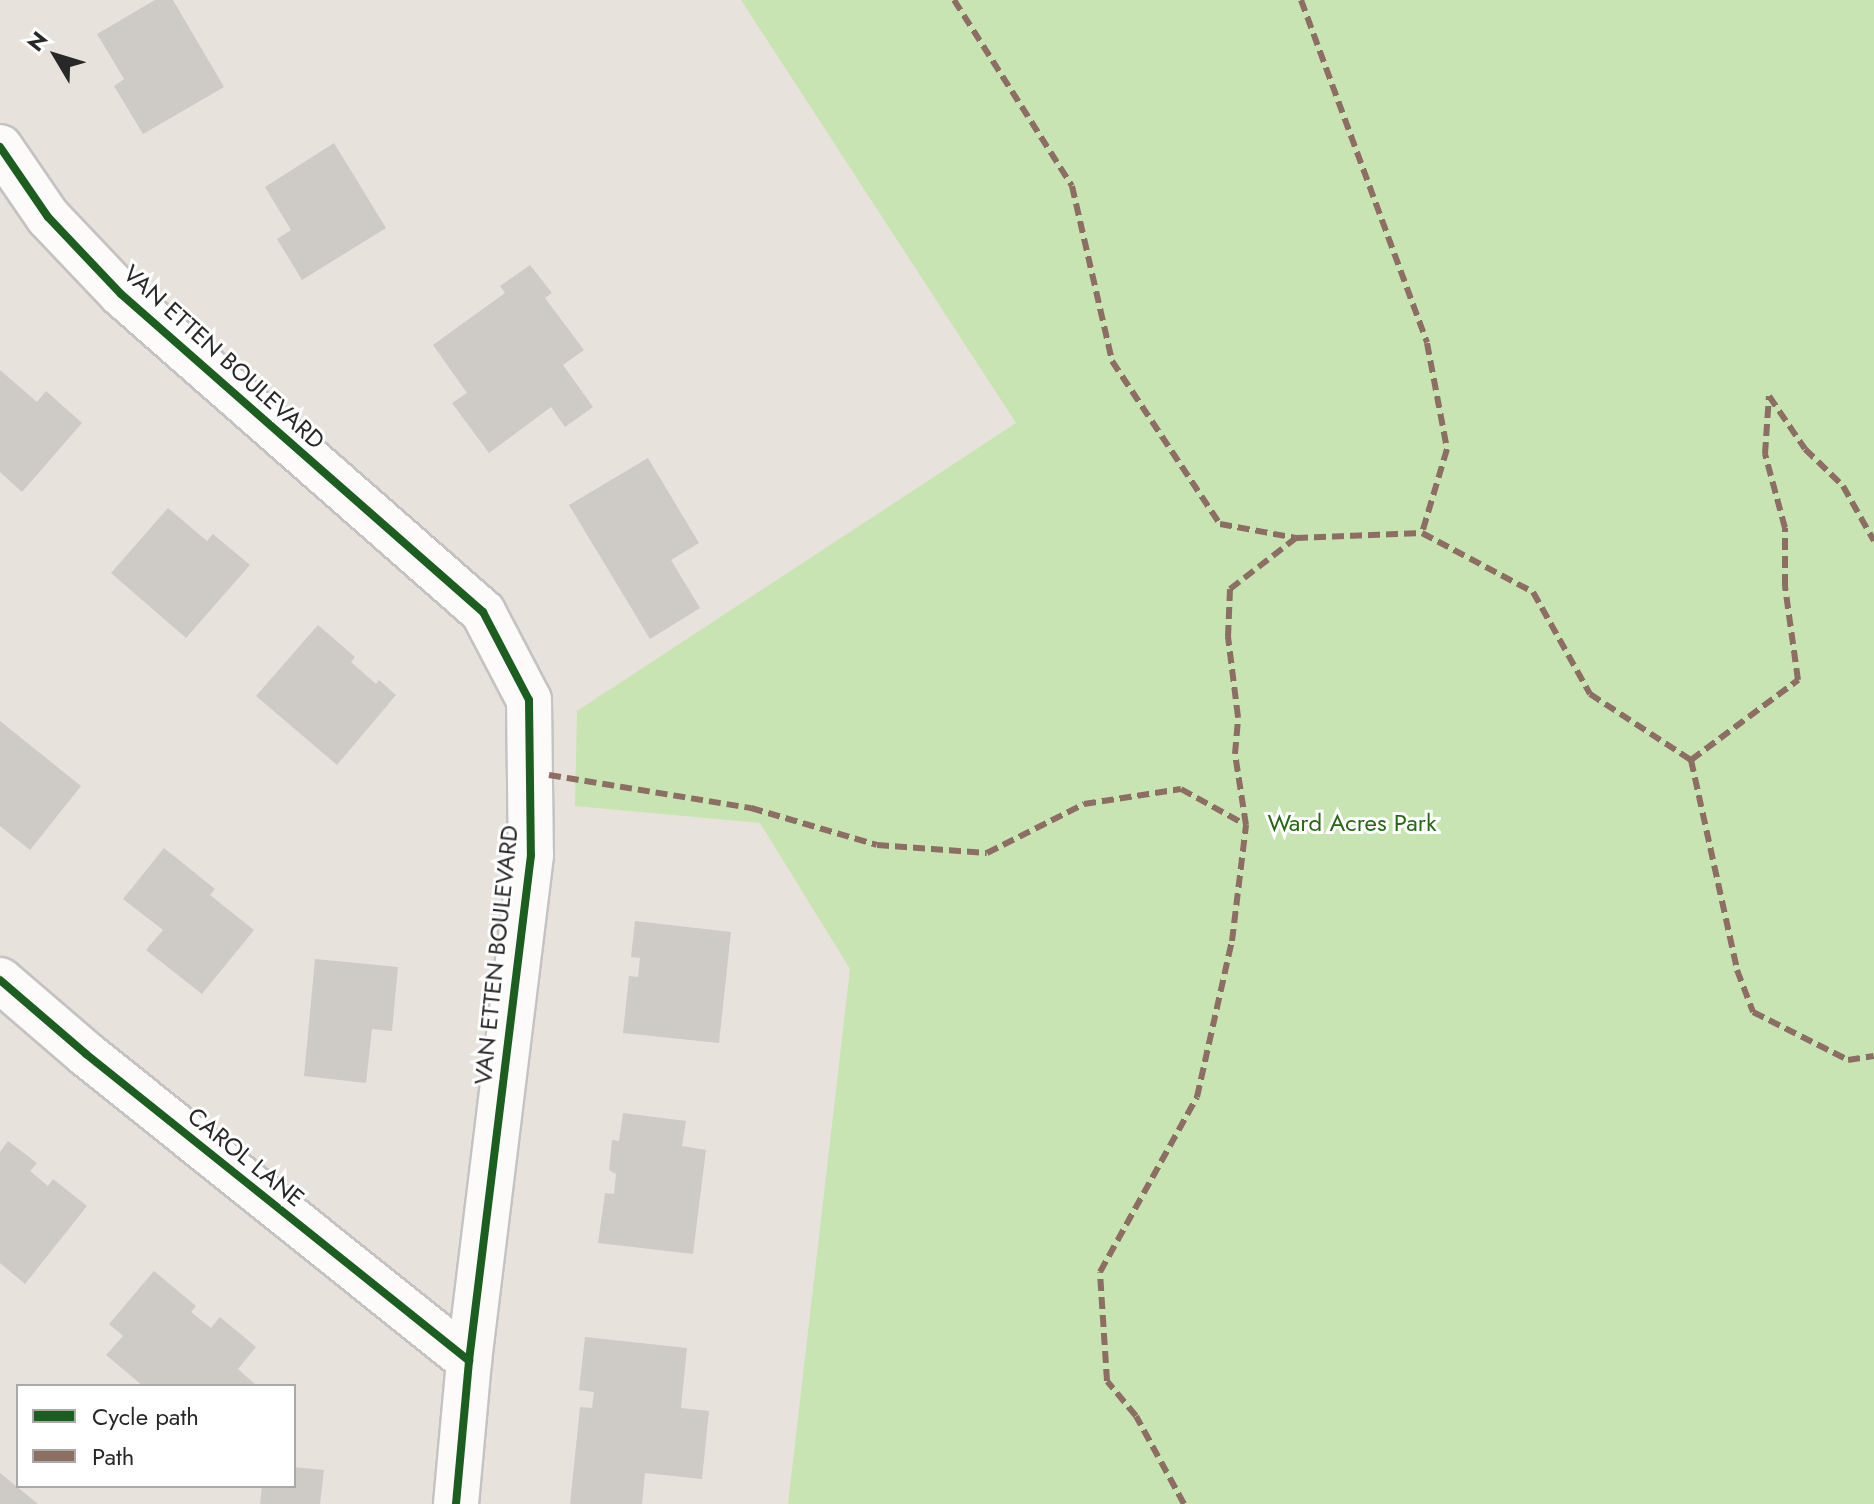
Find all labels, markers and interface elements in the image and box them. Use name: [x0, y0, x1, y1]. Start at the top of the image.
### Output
north arrow: [16, 16, 96, 96]
text: N: [19, 24, 55, 58]
street label: VAN ETTEN BOULEVARD: [117, 259, 331, 455]
park label: Ward Acres Park: [1267, 809, 1437, 837]
street label: VAN ETTEN BOULEVARD: [468, 824, 524, 1086]
street label: CAROL LANE: [182, 1101, 310, 1213]
legend: [16, 1384, 296, 1488]
text: Cycle path: [92, 1399, 199, 1434]
text: Path: [92, 1439, 134, 1474]

